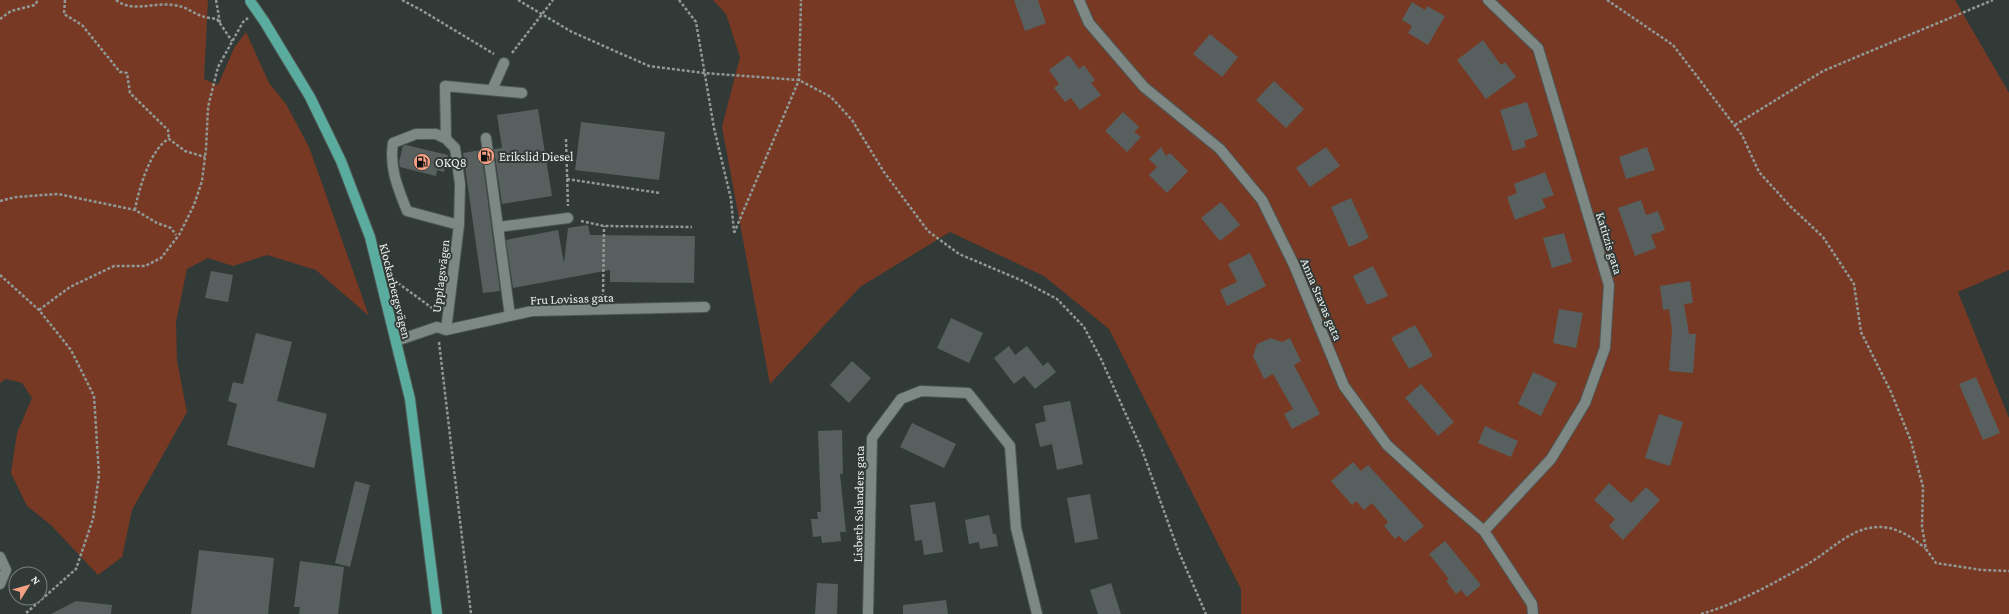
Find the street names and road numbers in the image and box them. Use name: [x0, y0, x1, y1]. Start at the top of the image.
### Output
street label: Katitzis gata: [1593, 210, 1626, 276]
street label: Upplagsvägen: [429, 239, 452, 314]
street label: Klockarbergsvägen: [376, 242, 415, 341]
street label: Anna Stavas gata: [1297, 256, 1346, 343]
street label: Fru Lovisas gata: [530, 290, 614, 307]
street label: Lisbeth Salanders gata: [850, 446, 867, 562]

